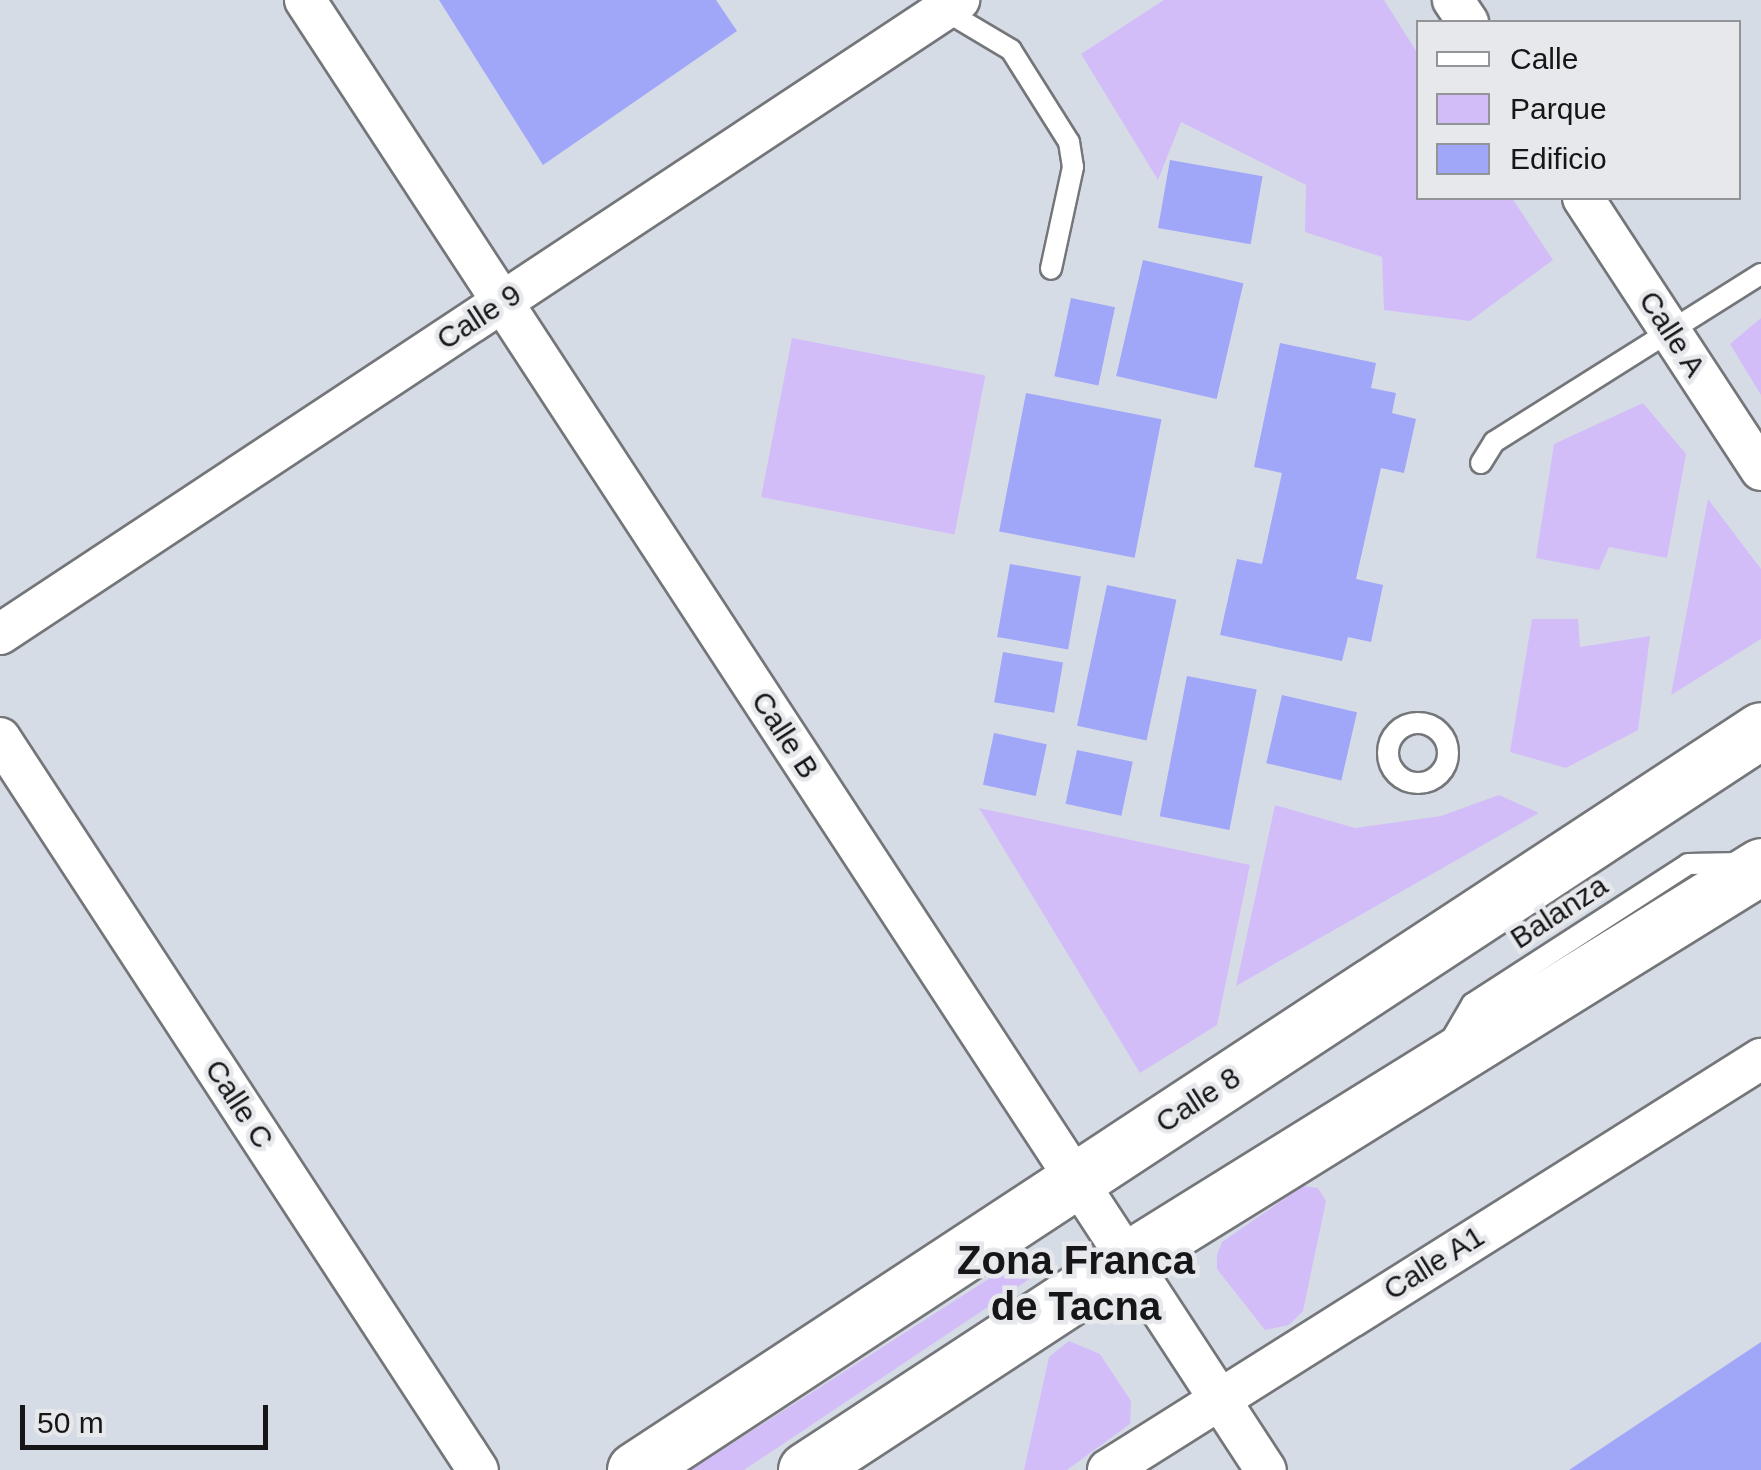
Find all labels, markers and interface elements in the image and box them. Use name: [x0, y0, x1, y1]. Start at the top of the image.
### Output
legend: [1416, 20, 1741, 200]
text: Calle: [1510, 42, 1578, 75]
text: Parque: [1510, 92, 1607, 125]
text: Edificio: [1510, 142, 1607, 175]
street label: Calle 9: [430, 276, 528, 358]
street label: Calle A: [1631, 284, 1713, 384]
street label: Calle B: [744, 685, 826, 785]
street label: Balanza: [1504, 867, 1614, 957]
street label: Calle C: [197, 1053, 281, 1155]
street label: Calle 8: [1149, 1059, 1247, 1141]
street label: Calle A1: [1376, 1218, 1492, 1308]
district label: Zona Franca de Tacna: [957, 1236, 1195, 1330]
scale bar: [25, 1385, 272, 1447]
text: 50 m: [37, 1406, 104, 1439]

